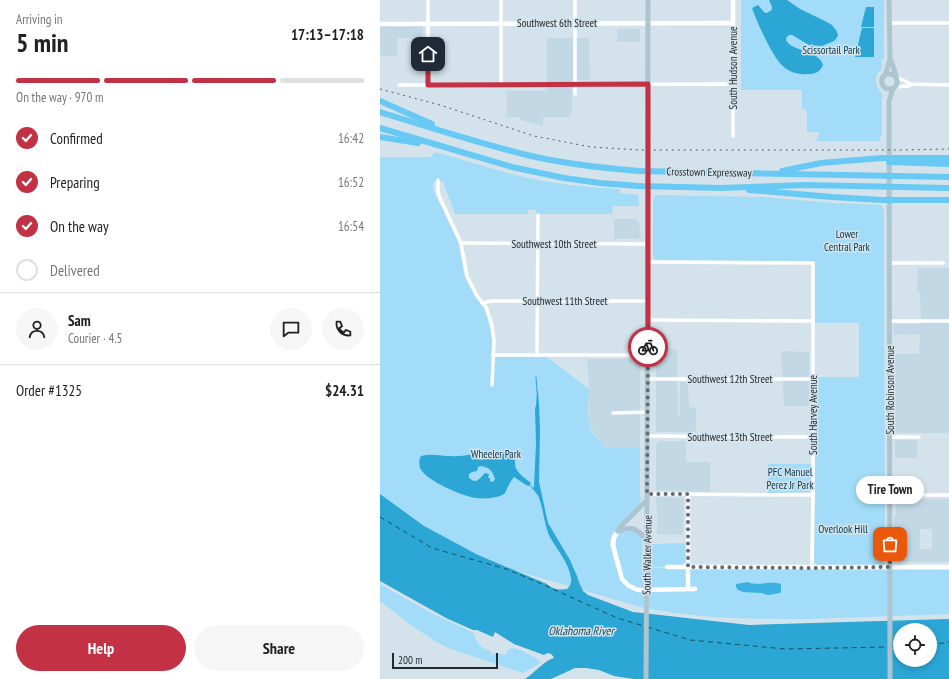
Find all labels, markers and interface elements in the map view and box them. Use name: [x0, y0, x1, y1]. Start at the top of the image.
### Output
text: Arriving in: [16, 11, 63, 28]
street label: Southwest 6th Street: [517, 16, 597, 30]
text: 17:13–17:18: [291, 25, 364, 44]
text: 5 min: [16, 26, 69, 59]
street label: South Hudson Avenue: [726, 26, 740, 110]
pin: [411, 37, 445, 71]
icon: home: [417, 43, 439, 65]
park label: Scissortail Park: [802, 43, 860, 57]
text: On the way · 970 m: [16, 89, 103, 106]
icon: check: [16, 127, 38, 149]
text: Confirmed: [50, 129, 103, 148]
text: 16:42: [338, 130, 364, 147]
street label: Crosstown Expressway: [666, 164, 753, 180]
icon: check: [16, 171, 38, 193]
text: Preparing: [50, 173, 100, 192]
text: 16:52: [338, 174, 364, 191]
icon: check: [16, 215, 38, 237]
text: On the way: [50, 217, 109, 236]
text: 16:54: [338, 218, 364, 235]
park label: Lower Central Park: [824, 227, 871, 254]
street label: Southwest 10th Street: [512, 237, 596, 251]
text: Delivered: [50, 261, 100, 280]
street label: Southwest 11th Street: [523, 294, 607, 308]
button: person: [16, 308, 58, 350]
button: chat: [270, 308, 312, 350]
button: phone: [322, 308, 364, 350]
text: Sam: [68, 311, 91, 330]
courier: [628, 327, 668, 367]
text: Courier · 4.5: [68, 330, 122, 347]
icon: bike: [637, 336, 659, 358]
street label: South Robinson Avenue: [883, 345, 897, 435]
street label: Southwest 12th Street: [688, 372, 772, 386]
street label: South Harvey Avenue: [806, 375, 820, 455]
text: Order #1325: [16, 381, 82, 400]
text: $24.31: [325, 381, 364, 400]
street label: Southwest 13th Street: [688, 430, 772, 444]
park label: Wheeler Park: [471, 447, 522, 461]
park label: PFC Manuel Perez Jr Park: [766, 465, 814, 492]
callout: Tire Town: [856, 476, 924, 504]
text: Tire Town: [868, 481, 912, 498]
street label: South Walker Avenue: [639, 515, 655, 595]
park label: Overlook Hill: [818, 522, 868, 536]
pin: [873, 527, 907, 561]
icon: bag: [879, 533, 901, 555]
water label: Oklahoma River: [548, 623, 616, 638]
map controls: [893, 623, 937, 667]
button: locate: [893, 623, 937, 667]
button: Help: [16, 625, 186, 671]
button: Share: [194, 625, 364, 671]
scale bar: [392, 651, 498, 670]
text: 200 m: [398, 653, 422, 667]

